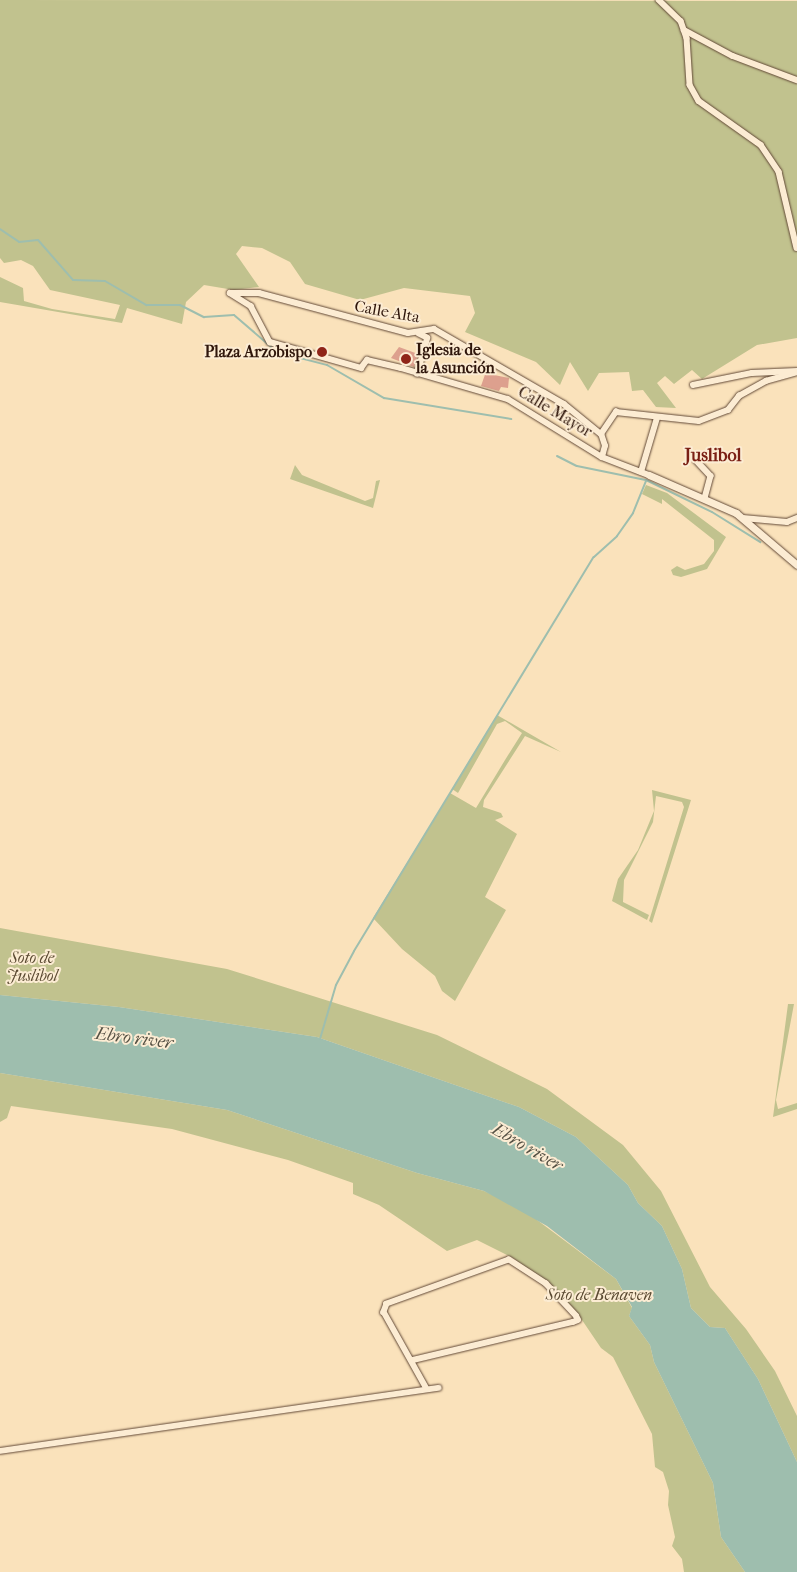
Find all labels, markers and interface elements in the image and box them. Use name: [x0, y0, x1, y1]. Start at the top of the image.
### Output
street label: Calle Alta: [353, 297, 421, 327]
place label: Iglesia de la Asunción: [416, 340, 495, 378]
place label: Plaza Arzobispo: [205, 342, 312, 362]
marker: Plaza Arzobispo: [316, 346, 328, 358]
marker: Iglesia de la Asunción: [400, 353, 412, 365]
street label: Calle Mayor: [514, 382, 596, 442]
district label: Juslibol: [685, 445, 741, 467]
park label: Soto de Juslibol: [6, 948, 58, 986]
water label: Ebro river: [94, 1024, 174, 1054]
water label: Ebro river: [488, 1119, 566, 1177]
park label: Soto de Benaven: [546, 1285, 652, 1305]

